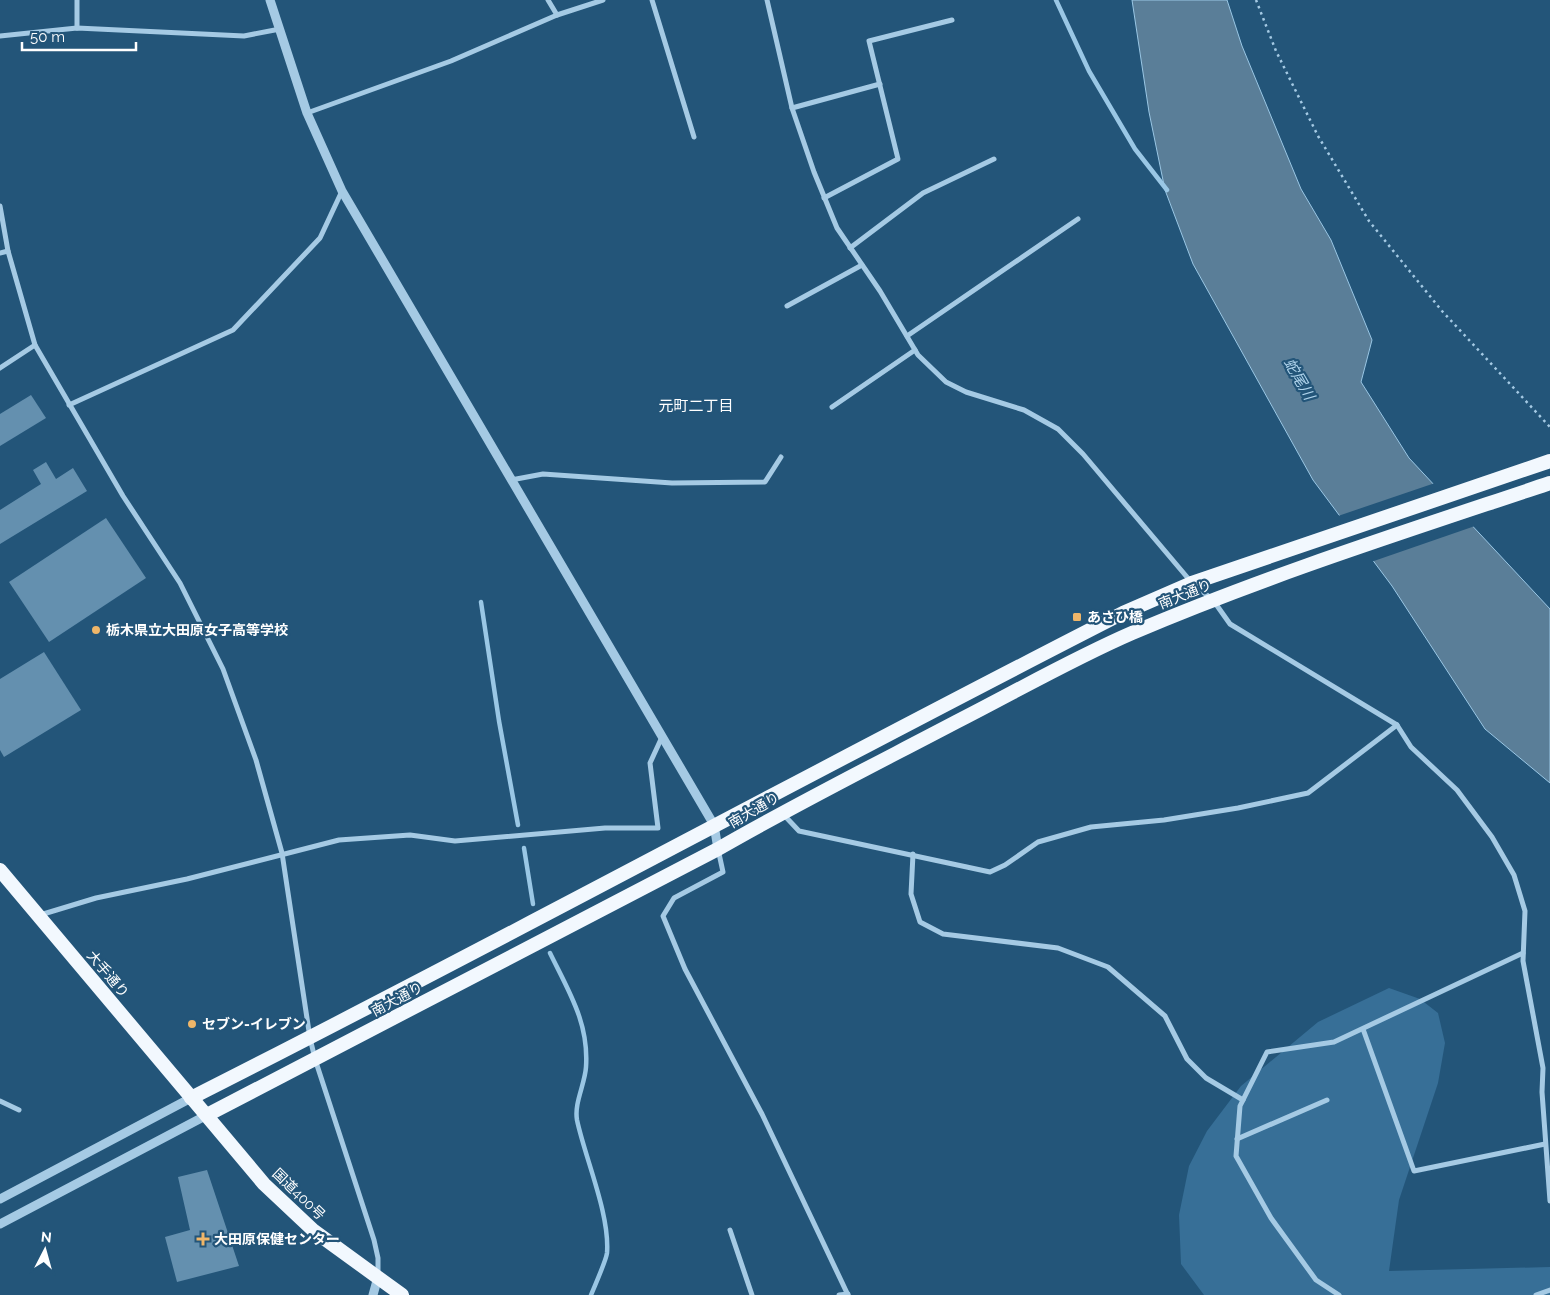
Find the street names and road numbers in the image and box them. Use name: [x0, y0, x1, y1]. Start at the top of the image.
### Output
street label: 南大通り: [1156, 576, 1214, 612]
street label: 南大通り: [726, 789, 782, 831]
street label: 大手通り: [84, 947, 132, 1001]
street label: 南大通り: [369, 979, 425, 1019]
street label: 国道400号: [269, 1165, 329, 1223]

